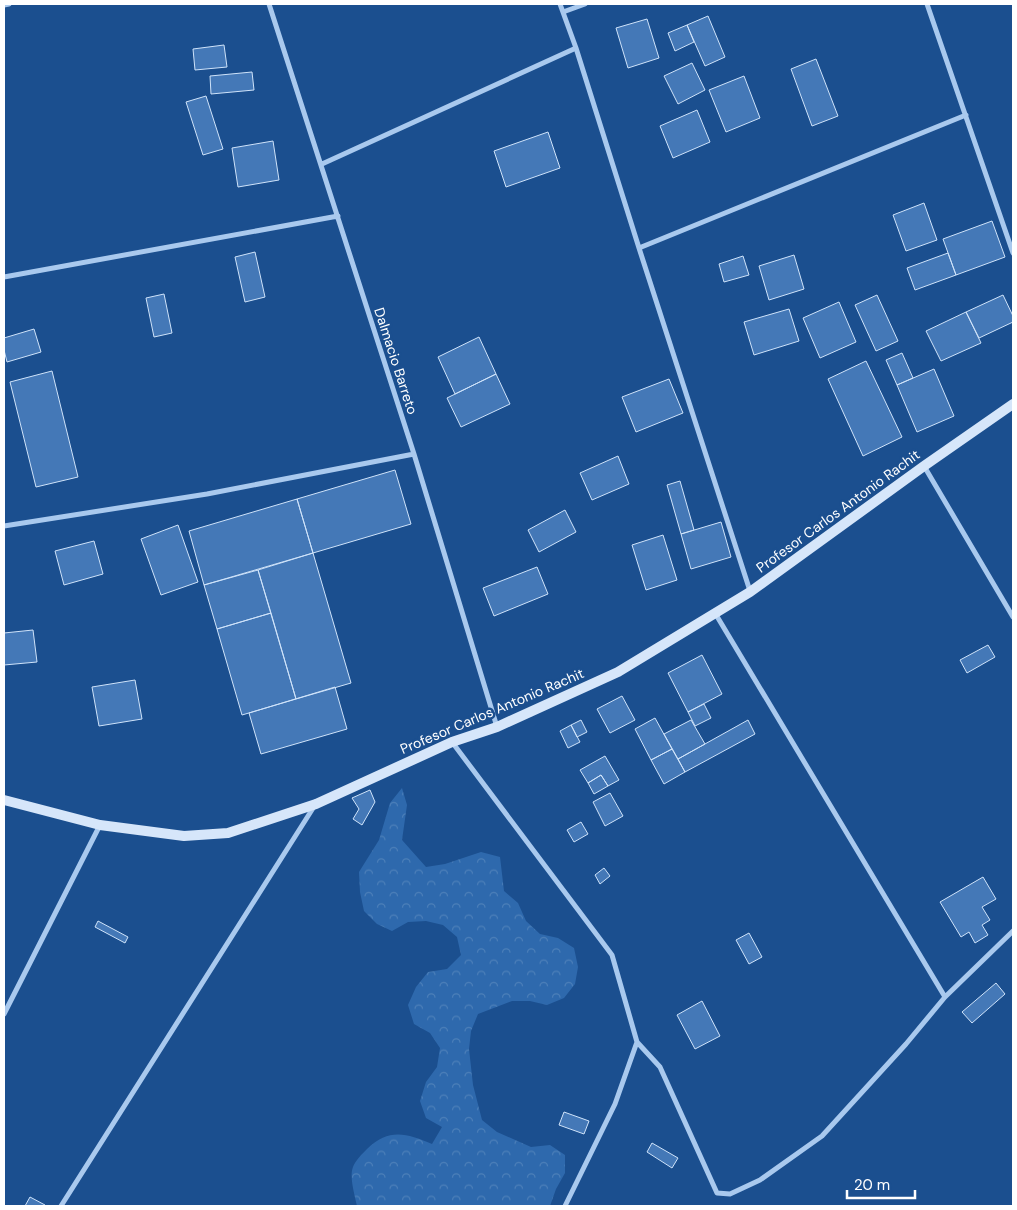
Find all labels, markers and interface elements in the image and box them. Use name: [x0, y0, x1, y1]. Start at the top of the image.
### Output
street label: Dalmacio Barreto: [370, 305, 422, 417]
street label: Profesor Carlos Antonio Rachit: [753, 446, 923, 576]
street label: Profesor Carlos Antonio Rachit: [397, 664, 587, 758]
scale bar: [847, 1168, 914, 1200]
text: 20 m: [854, 1175, 890, 1195]

